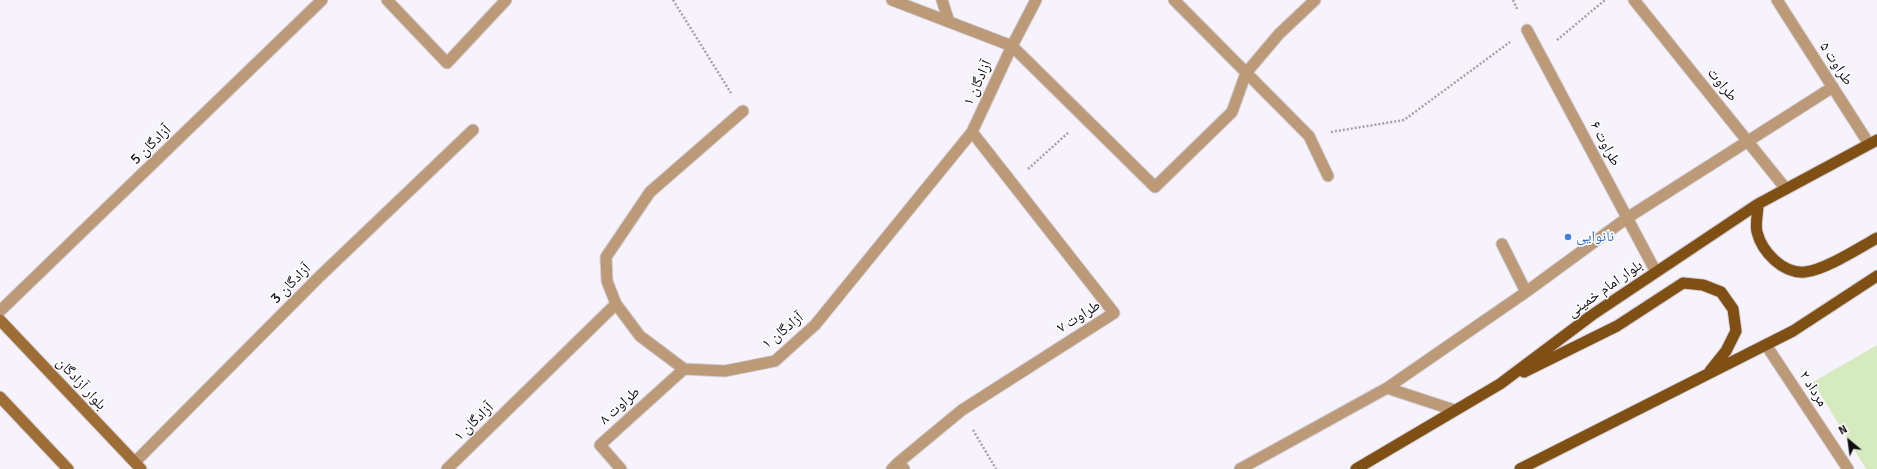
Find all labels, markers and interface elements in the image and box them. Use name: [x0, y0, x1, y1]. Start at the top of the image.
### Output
street label: طراوت ۵: [1815, 39, 1857, 89]
street label: آزادگان ۱: [960, 57, 996, 109]
street label: طراوت: [1703, 65, 1741, 105]
street label: طراوت ۶: [1586, 119, 1624, 169]
street label: آزادگان 5: [127, 121, 175, 169]
place label: نانوایی: [1576, 228, 1614, 246]
marker: نانوایی: [1563, 232, 1573, 242]
street label: بلوار امام خمینی: [1564, 256, 1646, 322]
street label: آزادگان 3: [267, 260, 315, 308]
street label: طراوت ۷: [1054, 297, 1104, 337]
street label: آزادگان ۱: [759, 309, 807, 353]
street label: بلوار آزادگان: [52, 354, 110, 414]
street label: مرداد ۲: [1795, 368, 1831, 410]
street label: طراوت ۸: [596, 383, 644, 429]
street label: آزادگان ۱: [450, 399, 498, 445]
north arrow: [1829, 421, 1869, 461]
text: N: [1836, 423, 1849, 438]

